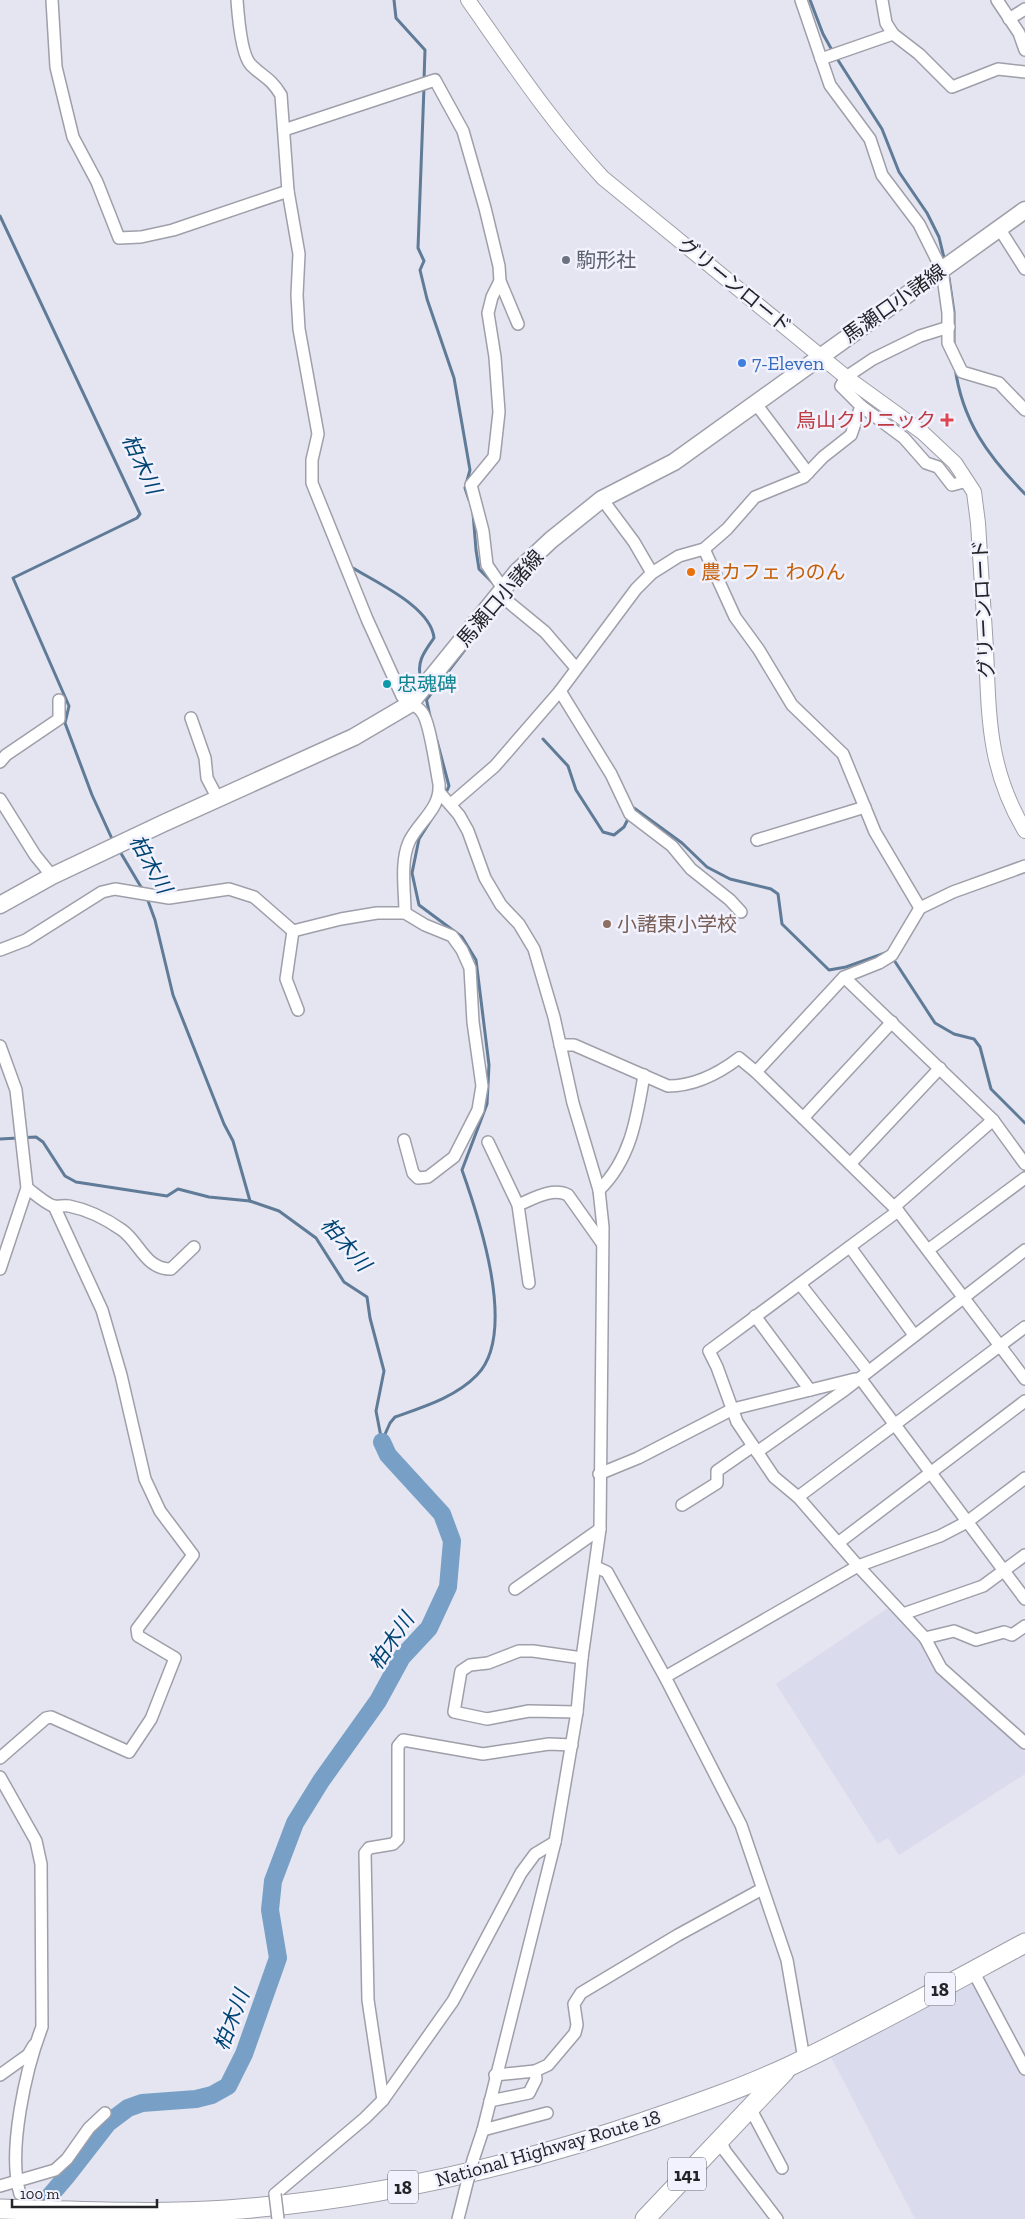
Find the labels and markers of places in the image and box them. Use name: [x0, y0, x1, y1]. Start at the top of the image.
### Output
place label: 駒形社: [576, 248, 636, 272]
marker: 駒形社: [560, 254, 572, 266]
place label: 7-Eleven: [752, 351, 825, 375]
marker: 7-Eleven: [736, 357, 748, 369]
place label: 烏山クリニック: [796, 408, 936, 432]
marker: 烏山クリニック: [940, 413, 954, 427]
place label: 農カフェ わのん: [701, 560, 846, 584]
marker: 農カフェ わのん: [685, 566, 697, 578]
place label: 忠魂碑: [397, 672, 457, 696]
marker: 忠魂碑: [381, 678, 393, 690]
place label: 小諸東小学校: [617, 912, 737, 936]
marker: 小諸東小学校: [601, 918, 613, 930]

